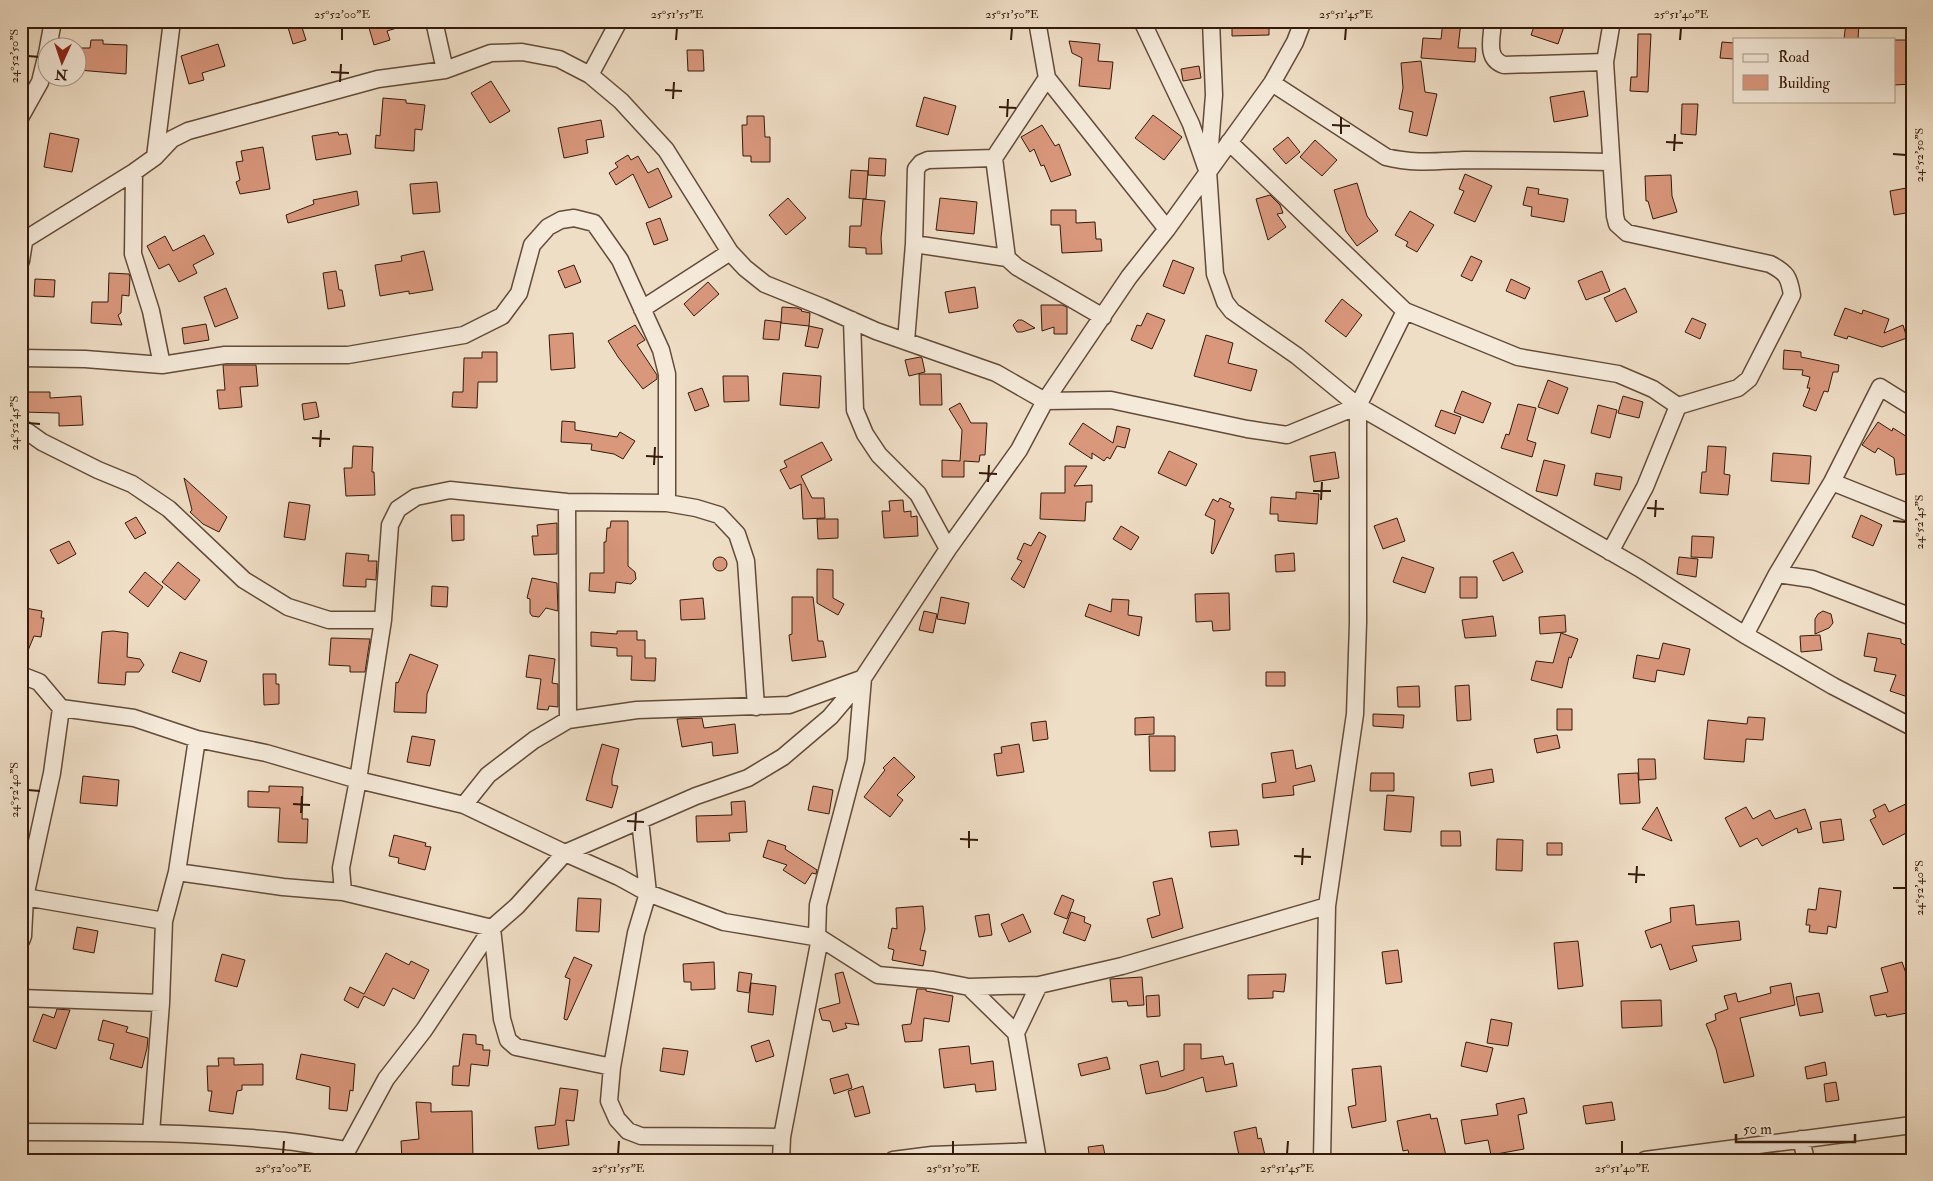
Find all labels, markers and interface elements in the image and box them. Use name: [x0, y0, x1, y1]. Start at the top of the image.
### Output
text: 25°52'00"E: [314, 7, 370, 22]
text: 25°51'55"E: [651, 7, 704, 22]
text: 25°51'50"E: [985, 7, 1039, 22]
text: 25°51'45"E: [1319, 7, 1373, 22]
text: 25°51'40"E: [1654, 7, 1709, 22]
text: 24°52'50"S: [7, 29, 22, 83]
north arrow: [38, 38, 88, 88]
legend: [1733, 38, 1896, 102]
text: Road: [1778, 48, 1810, 67]
text: N: [54, 66, 69, 83]
text: Building: [1778, 74, 1830, 93]
text: 24°52'50"S: [1912, 128, 1927, 182]
text: 24°52'45"S: [7, 396, 22, 450]
text: 24°52'45"S: [1912, 495, 1927, 549]
text: 24°52'40"S: [7, 762, 22, 818]
text: 24°52'40"S: [1912, 860, 1927, 916]
scale bar: [1736, 1111, 1854, 1143]
text: 50 m: [1743, 1120, 1772, 1139]
text: 25°52'00"E: [255, 1161, 311, 1176]
text: 25°51'55"E: [592, 1161, 645, 1176]
text: 25°51'50"E: [926, 1161, 980, 1176]
text: 25°51'45"E: [1260, 1161, 1314, 1176]
text: 25°51'40"E: [1595, 1161, 1650, 1176]

